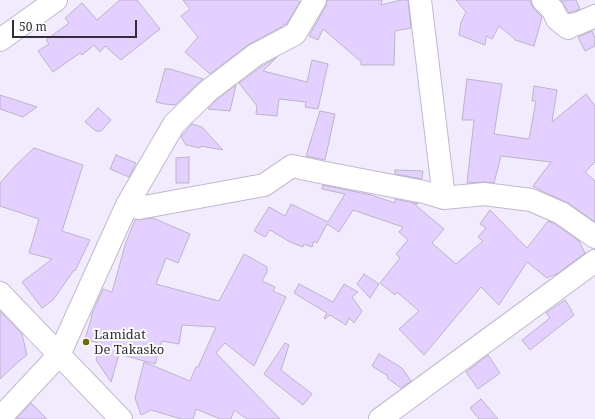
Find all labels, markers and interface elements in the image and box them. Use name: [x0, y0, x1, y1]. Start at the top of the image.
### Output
scale bar: [14, 12, 139, 38]
text: 50 m: [19, 18, 47, 35]
place label: Lamidat De Takasko: [94, 327, 164, 358]
marker: Lamidat De Takasko: [81, 337, 91, 347]

